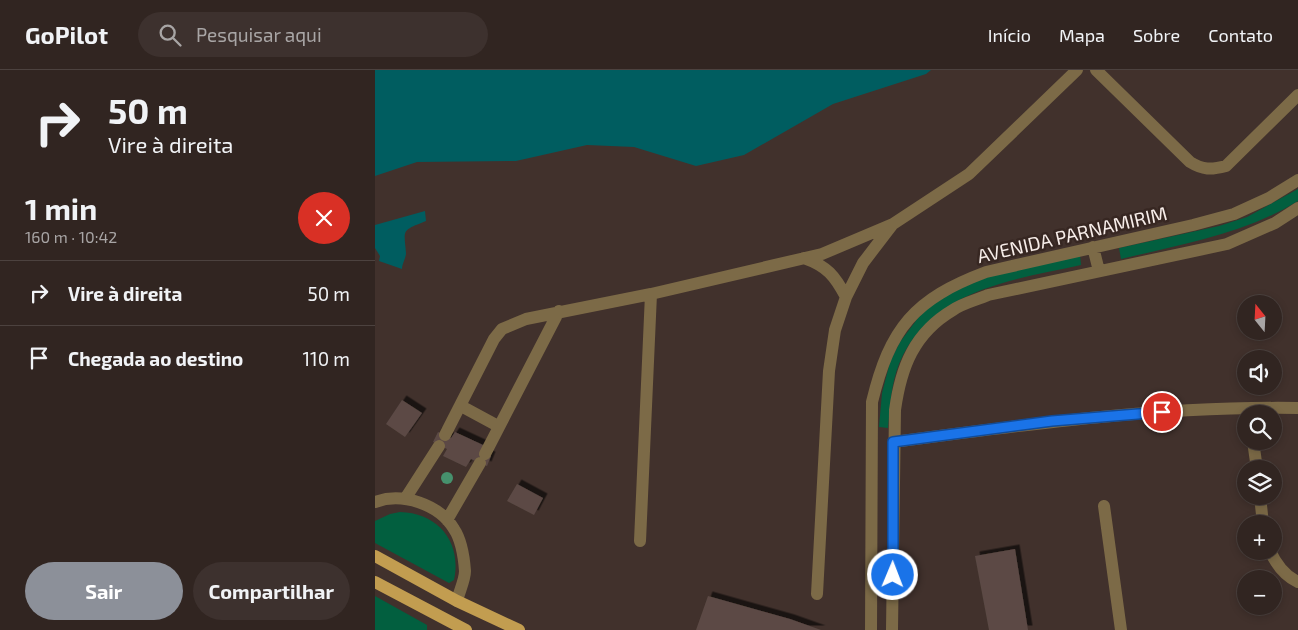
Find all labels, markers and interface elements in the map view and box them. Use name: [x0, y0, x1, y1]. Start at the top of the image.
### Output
search box: [138, 12, 488, 57]
text: GoPilot: [25, 20, 108, 49]
icon: search: [156, 21, 184, 49]
text: Pesquisar aqui: [196, 23, 322, 46]
text: Início: [988, 24, 1031, 46]
text: Mapa: [1059, 24, 1105, 46]
text: Sobre: [1133, 24, 1180, 46]
text: Contato: [1208, 24, 1273, 46]
text: 50 m: [108, 89, 188, 131]
icon: right: [25, 90, 90, 155]
text: Vire à direita: [108, 131, 233, 157]
text: 1 min: [25, 190, 97, 226]
button: close: [298, 192, 350, 244]
street label: AVENIDA PARNAMIRIM: [975, 201, 1169, 267]
text: 160 m · 10:42: [25, 227, 117, 246]
icon: right: [25, 279, 53, 307]
text: Vire à direita: [68, 282, 182, 305]
text: 50 m: [307, 282, 350, 305]
north arrow: [1237, 295, 1283, 340]
map controls: [1237, 295, 1282, 615]
icon: arrive: [25, 344, 53, 372]
text: Chegada ao destino: [68, 347, 243, 370]
text: 110 m: [303, 347, 350, 370]
button: sound: [1237, 350, 1282, 395]
pin: [1141, 391, 1183, 433]
icon: arrive: [1148, 398, 1176, 426]
button: search: [1237, 405, 1282, 450]
button: layers: [1237, 460, 1282, 505]
button: +: [1237, 515, 1282, 560]
position arrow: [866, 548, 918, 600]
button: Sair: [25, 562, 183, 620]
button: Compartilhar: [193, 562, 350, 620]
button: −: [1237, 570, 1282, 615]

